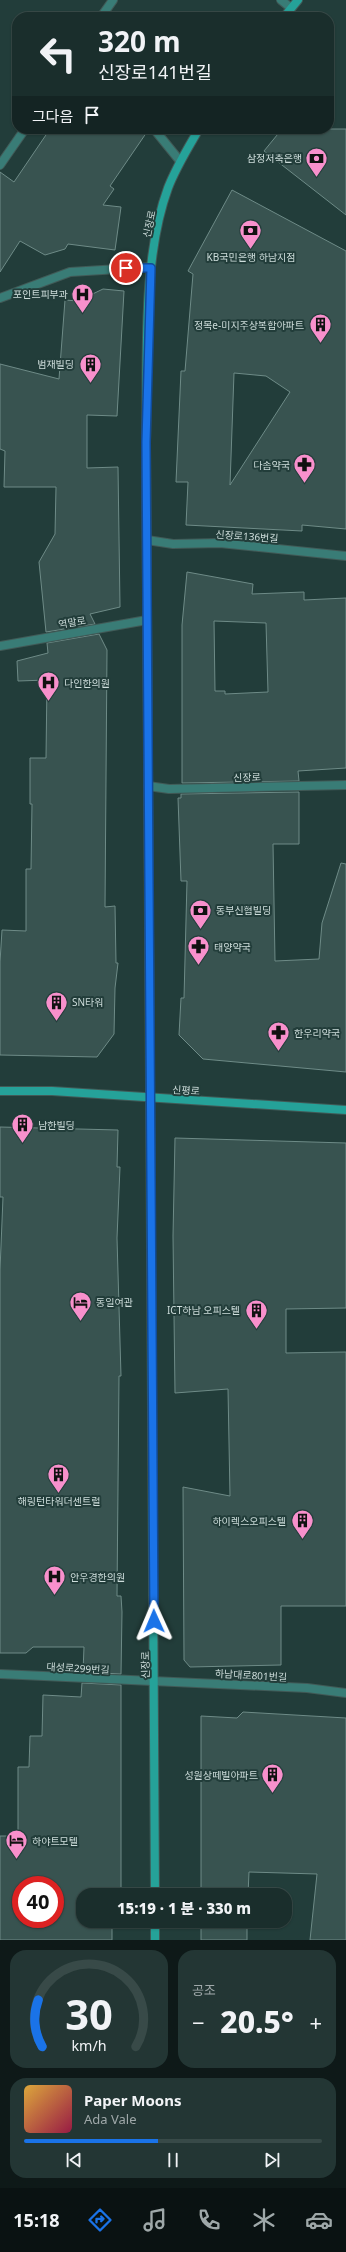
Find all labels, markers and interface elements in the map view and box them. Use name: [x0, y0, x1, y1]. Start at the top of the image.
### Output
text: 320 m: [98, 22, 181, 60]
icon: left: [32, 28, 84, 80]
text: 신장로141번길: [98, 60, 212, 84]
icon: arrive: [81, 104, 103, 126]
text: 그다음: [32, 106, 73, 126]
bank icon: 삼정저축은행: [304, 145, 330, 178]
place label: 삼정저축은행: [247, 151, 302, 165]
street label: 신장로: [139, 209, 159, 239]
bank icon: KB국민은행 하남지점: [238, 218, 264, 251]
place label: KB국민은행 하남지점: [207, 250, 295, 264]
pin: [109, 251, 143, 285]
icon: arrive: [115, 257, 137, 279]
hospital icon: 포인트피부과: [70, 281, 96, 314]
place label: 포인트피부과: [13, 287, 68, 301]
building icon: 정목e-미지주상복합아파트: [307, 312, 333, 345]
place label: 정목e-미지주상복합아파트: [194, 318, 304, 332]
building icon: 범재빌딩: [77, 351, 103, 384]
place label: 범재빌딩: [37, 357, 74, 371]
pharmacy icon: 다솜약국: [292, 452, 318, 485]
place label: 다솜약국: [253, 458, 290, 472]
street label: 신장로136번길: [215, 527, 279, 545]
street label: 역말로: [57, 613, 87, 631]
hospital icon: 다인한의원: [36, 670, 62, 703]
place label: 다인한의원: [64, 676, 110, 690]
street label: 신장로: [233, 770, 261, 784]
bank icon: 동부신협빌딩: [187, 897, 213, 930]
place label: 동부신협빌딩: [216, 903, 271, 917]
pharmacy icon: 태양약국: [186, 934, 212, 967]
place label: 태양약국: [214, 940, 251, 954]
building icon: SN타워: [44, 989, 70, 1022]
place label: SN타워: [72, 995, 104, 1009]
pharmacy icon: 한우리약국: [266, 1020, 292, 1053]
place label: 한우리약국: [294, 1026, 340, 1040]
street label: 신평로: [172, 1082, 200, 1098]
building icon: 남한빌딩: [10, 1112, 36, 1145]
place label: 남한빌딩: [38, 1118, 75, 1132]
hotel icon: 동일여관: [67, 1289, 93, 1322]
place label: 동일여관: [96, 1295, 134, 1309]
building icon: ICT하남 오피스텔: [243, 1297, 269, 1330]
place label: ICT하남 오피스텔: [167, 1303, 240, 1317]
building icon: 해링턴타워더센트럴: [46, 1462, 72, 1495]
place label: 해링턴타워더센트럴: [18, 1494, 100, 1508]
building icon: 하이렉스오피스텔: [289, 1508, 315, 1541]
place label: 하이렉스오피스텔: [212, 1514, 286, 1528]
hospital icon: 안우경한의원: [41, 1564, 67, 1597]
place label: 안우경한의원: [70, 1570, 125, 1584]
position arrow: [133, 1600, 175, 1642]
street label: 신장로: [138, 1651, 152, 1679]
street label: 대성로299번길: [46, 1659, 110, 1677]
street label: 하남대로801번길: [214, 1666, 288, 1684]
building icon: 성원상떼빌아파트: [260, 1762, 286, 1795]
place label: 성원상떼빌아파트: [184, 1768, 258, 1782]
hotel icon: 하야트모텔: [4, 1828, 30, 1861]
place label: 하야트모텔: [32, 1834, 78, 1848]
speed limit sign: 40: [12, 1876, 64, 1928]
text: 15:19 · 1 분 · 330 m: [117, 1898, 251, 1918]
text: 공조: [192, 1981, 216, 1999]
text: 30: [65, 1986, 113, 2042]
text: 20.5°: [220, 2001, 294, 2042]
text: −: [192, 2007, 205, 2037]
text: +: [309, 2007, 322, 2037]
text: km/h: [71, 2036, 107, 2055]
text: Paper Moons: [84, 2090, 182, 2110]
text: Ada Vale: [84, 2110, 137, 2128]
icon: previous: [63, 2149, 85, 2171]
icon: pause: [162, 2149, 184, 2171]
icon: next: [261, 2149, 283, 2171]
icon: directions: [86, 2206, 114, 2234]
icon: music: [141, 2206, 169, 2234]
icon: phone: [195, 2206, 223, 2234]
icon: climate: [250, 2206, 278, 2234]
icon: car: [305, 2206, 333, 2234]
text: 15:18: [13, 2208, 60, 2232]

